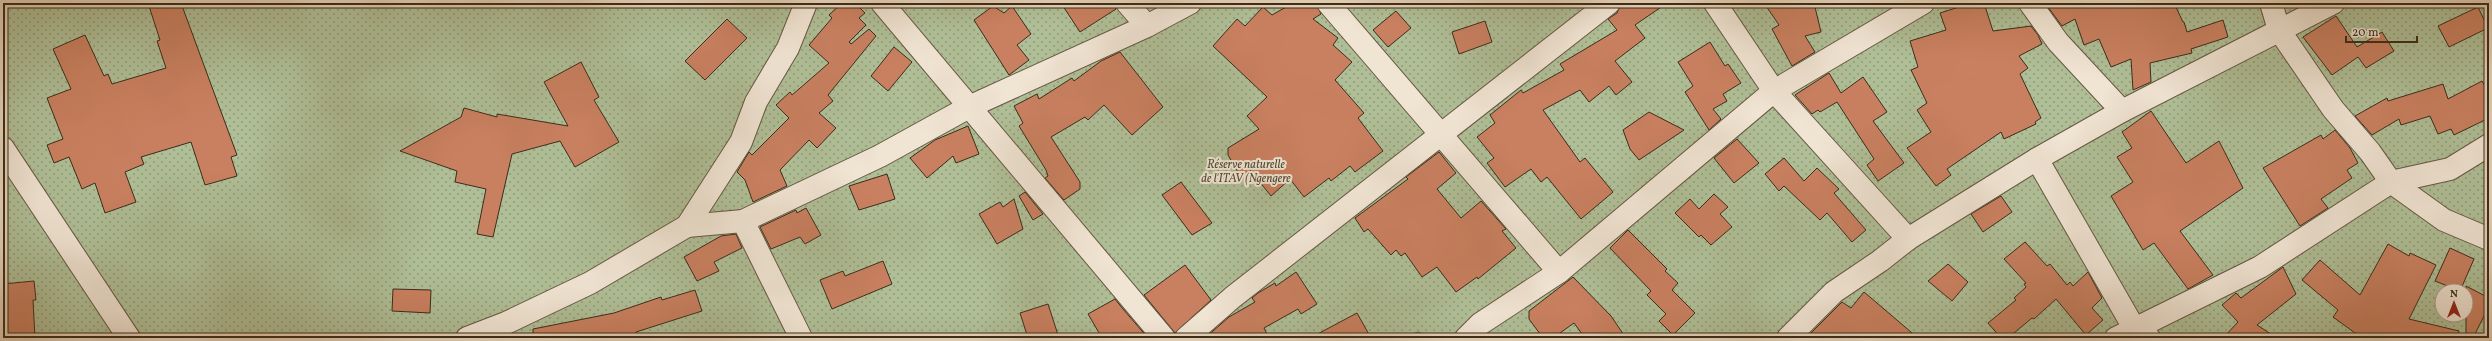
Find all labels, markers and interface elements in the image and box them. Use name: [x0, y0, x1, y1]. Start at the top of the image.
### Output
scale bar: [2346, 18, 2417, 44]
text: 20 m: [2352, 25, 2379, 41]
park label: Réserve naturelle de l'ITAV (Ngengere: [1201, 157, 1291, 187]
north arrow: [2434, 283, 2474, 323]
text: N: [2450, 287, 2458, 302]

